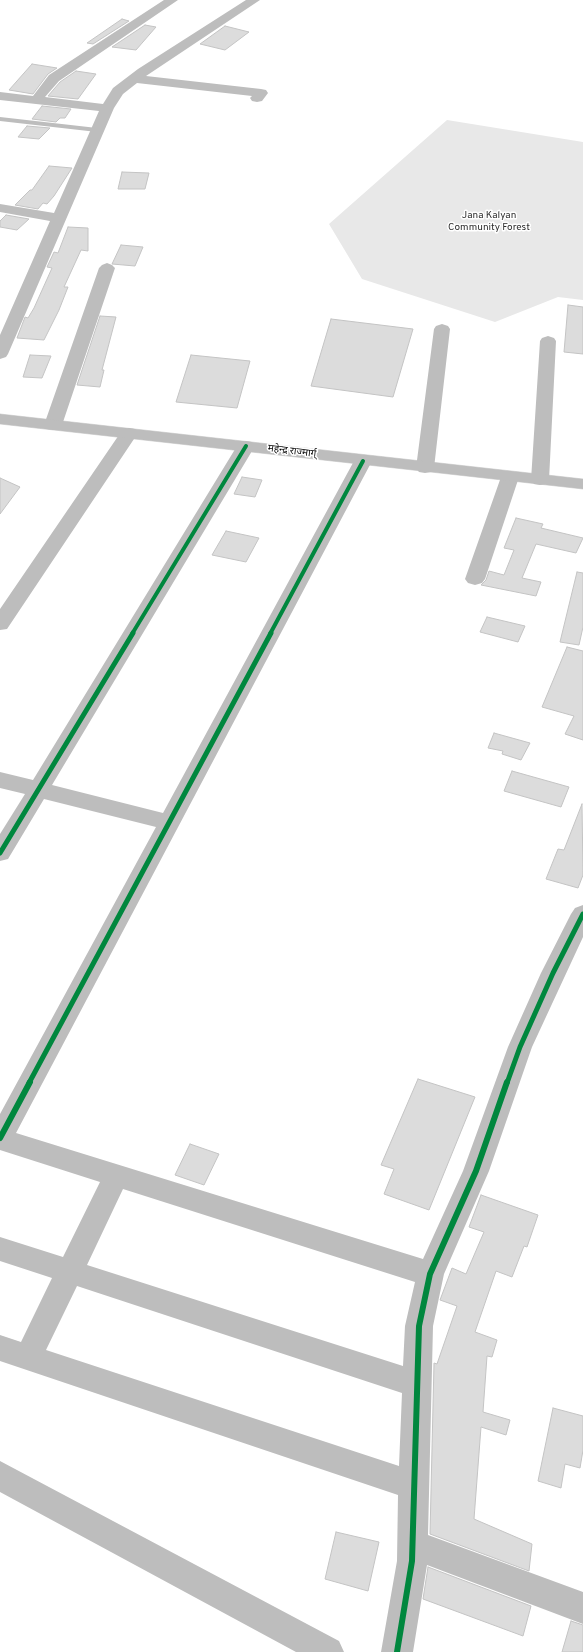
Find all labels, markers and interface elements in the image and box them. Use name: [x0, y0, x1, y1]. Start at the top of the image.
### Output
park label: Jana Kalyan Community Forest: [448, 210, 530, 234]
street label: महेन्द्र राज्मार्ग्: [267, 443, 317, 461]

